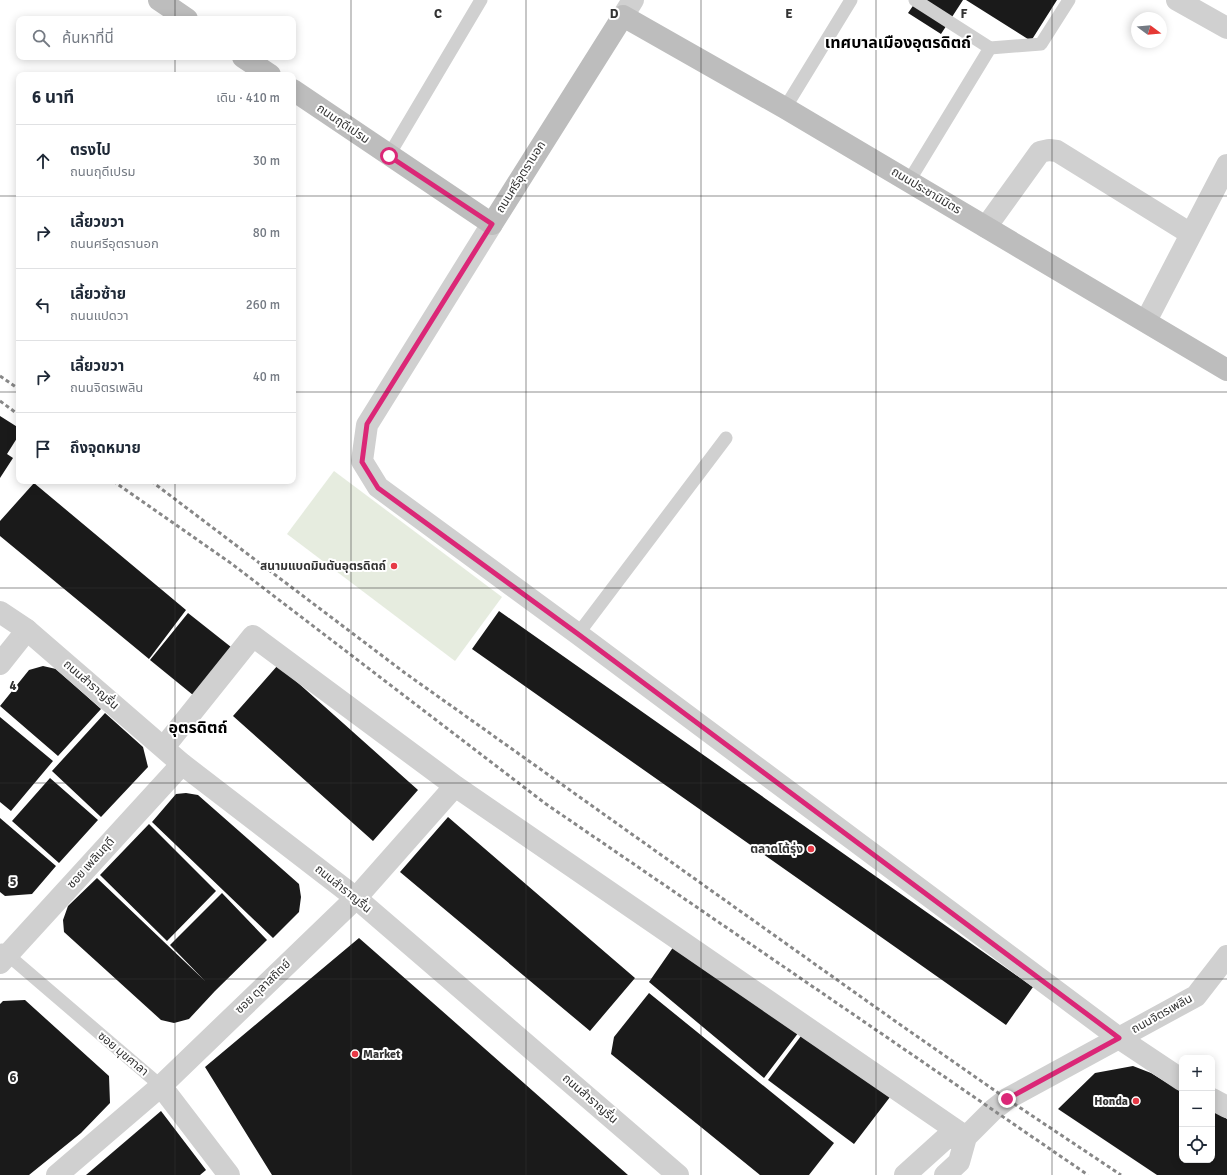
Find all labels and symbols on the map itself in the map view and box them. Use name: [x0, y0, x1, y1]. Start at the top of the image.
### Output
text: C: [434, 6, 442, 22]
text: D: [610, 6, 619, 22]
text: E: [785, 6, 793, 22]
text: F: [961, 6, 968, 22]
north arrow: [1131, 12, 1167, 48]
district label: เทศบาลเมืองอุตรดิตถ์: [825, 33, 971, 53]
street label: ถนนฤดีเปรม: [314, 101, 372, 147]
street label: ถนนศรีอุตรานอก: [493, 138, 549, 216]
route start: [380, 147, 398, 165]
street label: ถนนประชานิมิตร: [888, 164, 964, 218]
place label: สนามแบดมินตันอุตรดิตถ์: [260, 559, 386, 574]
marker: สนามแบดมินตันอุตรดิตถ์: [389, 561, 399, 571]
street label: ถนนสำราญรื่น: [60, 655, 123, 713]
text: 4: [9, 678, 17, 694]
district label: อุตรดิตถ์: [169, 718, 227, 738]
street label: ซอย เพลินฤดี: [64, 834, 118, 892]
place label: ตลาดโต้รุ่ง: [750, 842, 803, 857]
marker: ตลาดโต้รุ่ง: [806, 844, 816, 854]
street label: ถนนสำราญรื่น: [312, 860, 376, 916]
text: 5: [9, 874, 17, 890]
street label: ซอย ตุลาสถิตย์: [232, 957, 294, 1017]
street label: ถนนจิตรเพลิน: [1129, 991, 1195, 1037]
street label: ซอย มุขศาลา: [95, 1029, 151, 1079]
place label: Market: [363, 1047, 401, 1062]
marker: Market: [350, 1049, 360, 1059]
street label: ถนนสำราญรื่น: [559, 1069, 622, 1127]
text: 6: [9, 1070, 17, 1086]
route end: [998, 1090, 1016, 1108]
place label: Honda: [1094, 1094, 1128, 1109]
marker: Honda: [1131, 1096, 1141, 1106]

